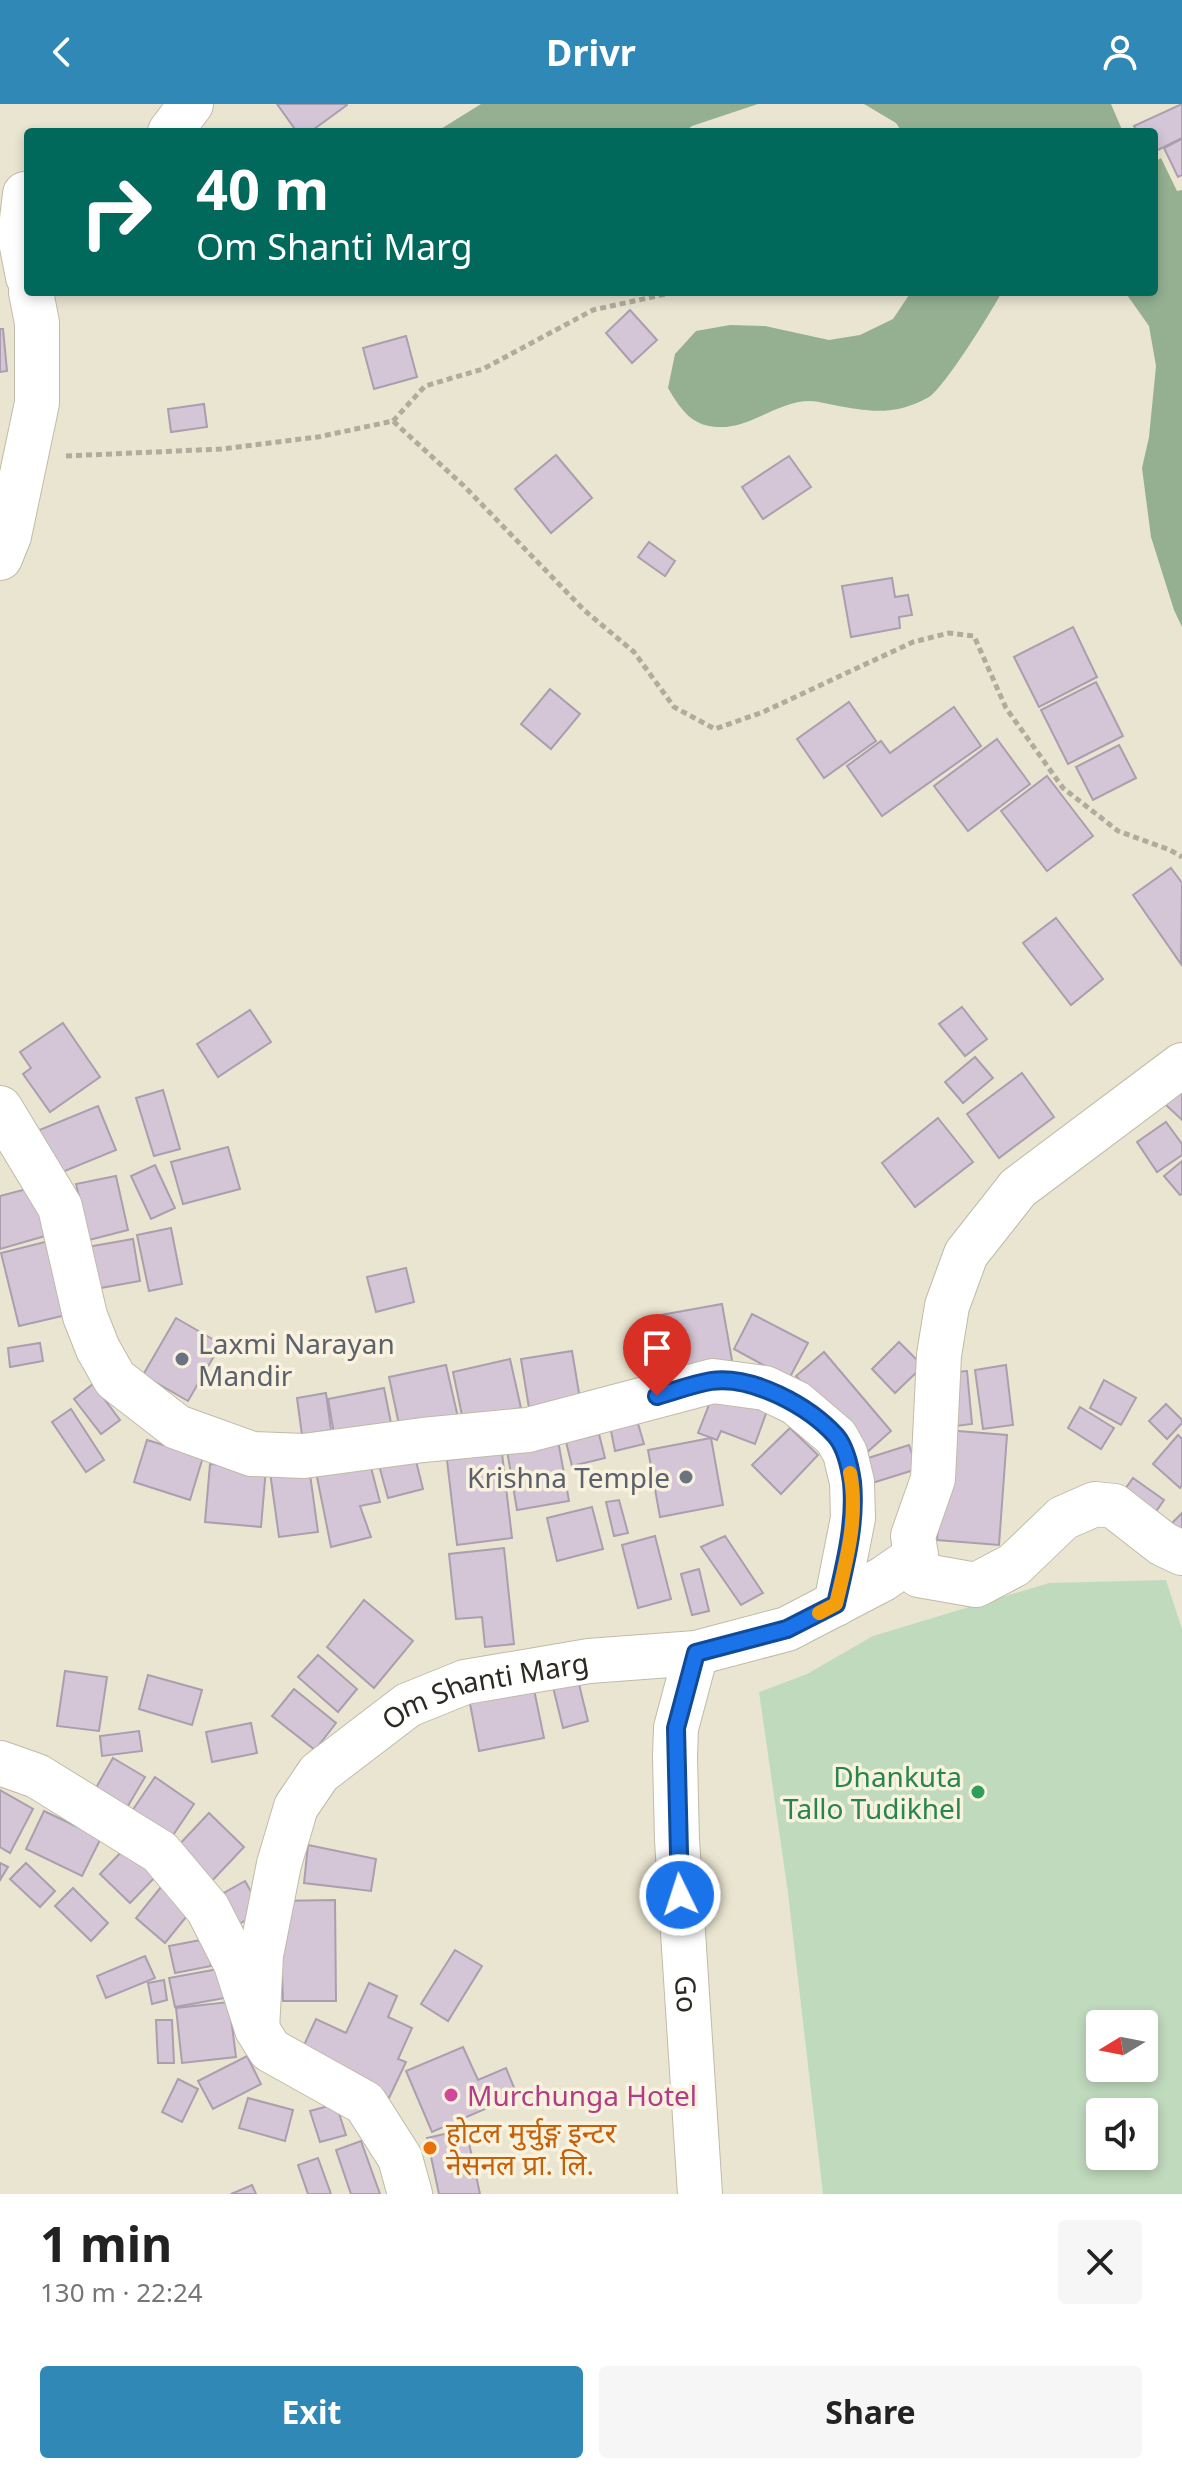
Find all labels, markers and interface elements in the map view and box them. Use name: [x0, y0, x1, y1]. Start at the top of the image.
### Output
text: Drivr: [546, 28, 636, 77]
icon: back: [40, 30, 84, 74]
icon: person: [1098, 30, 1142, 74]
text: 40 m: [196, 150, 329, 226]
icon: right: [64, 160, 168, 264]
text: Om Shanti Marg: [196, 222, 473, 271]
pin: [623, 1314, 691, 1396]
place label: Laxmi Narayan Mandir: [198, 1324, 395, 1394]
icon: arrive: [635, 1326, 679, 1370]
marker: Laxmi Narayan Mandir: [173, 1350, 191, 1368]
place label: Krishna Temple: [467, 1458, 670, 1496]
marker: Krishna Temple: [677, 1468, 695, 1486]
street label: Om Shanti Marg: [373, 1642, 591, 1738]
place label: Dhankuta Tallo Tudikhel: [783, 1757, 962, 1827]
marker: Dhankuta Tallo Tudikhel: [969, 1783, 987, 1801]
position arrow: [638, 1853, 722, 1937]
street label: Go: [667, 1974, 707, 2014]
north arrow: [1086, 2010, 1158, 2082]
map controls: [1086, 2010, 1158, 2170]
place label: Murchunga Hotel: [467, 2076, 697, 2114]
marker: Murchunga Hotel: [442, 2086, 460, 2104]
button: sound: [1086, 2098, 1158, 2170]
place label: होटल मुर्चुङ्ग इन्टर नेसनल प्रा. लि.: [446, 2113, 617, 2183]
marker: होटल मुर्चुङ्ग इन्टर नेसनल प्रा. लि.: [421, 2139, 439, 2157]
text: 1 min: [40, 2211, 172, 2276]
button: close: [1058, 2220, 1142, 2304]
text: 130 m · 22:24: [40, 2274, 203, 2310]
button: Exit: [40, 2366, 583, 2458]
button: Share: [599, 2366, 1142, 2458]

